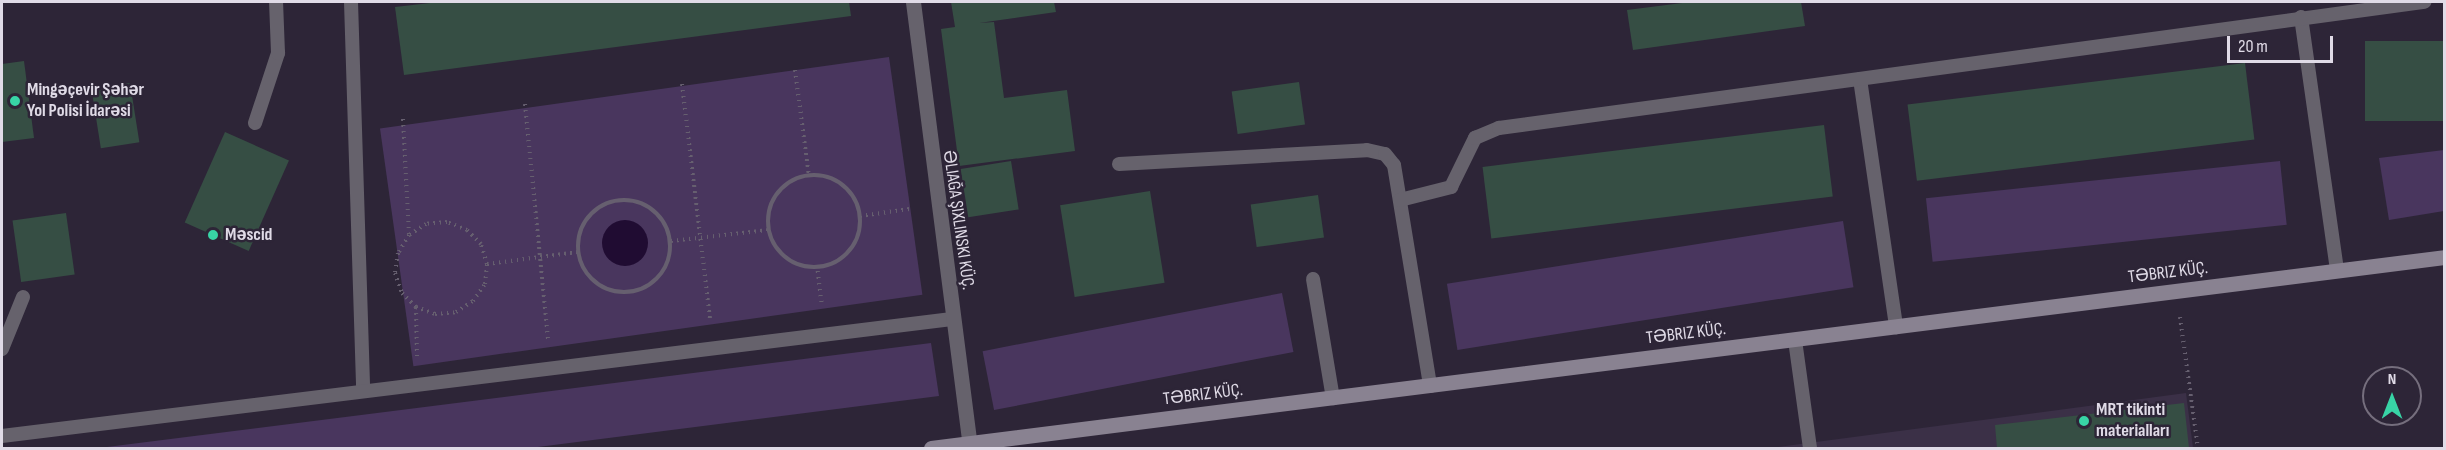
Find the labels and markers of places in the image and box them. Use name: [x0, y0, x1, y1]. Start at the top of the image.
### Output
place label: Mingəçevir Şəhər Yol Polisi İdarəsi: [27, 80, 144, 122]
marker: Mingəçevir Şəhər Yol Polisi İdarəsi: [8, 94, 22, 108]
place label: Məscid: [225, 224, 272, 246]
marker: Məscid: [206, 228, 220, 242]
place label: MRT tikinti materialları: [2096, 400, 2169, 442]
marker: MRT tikinti materialları: [2077, 414, 2091, 428]

